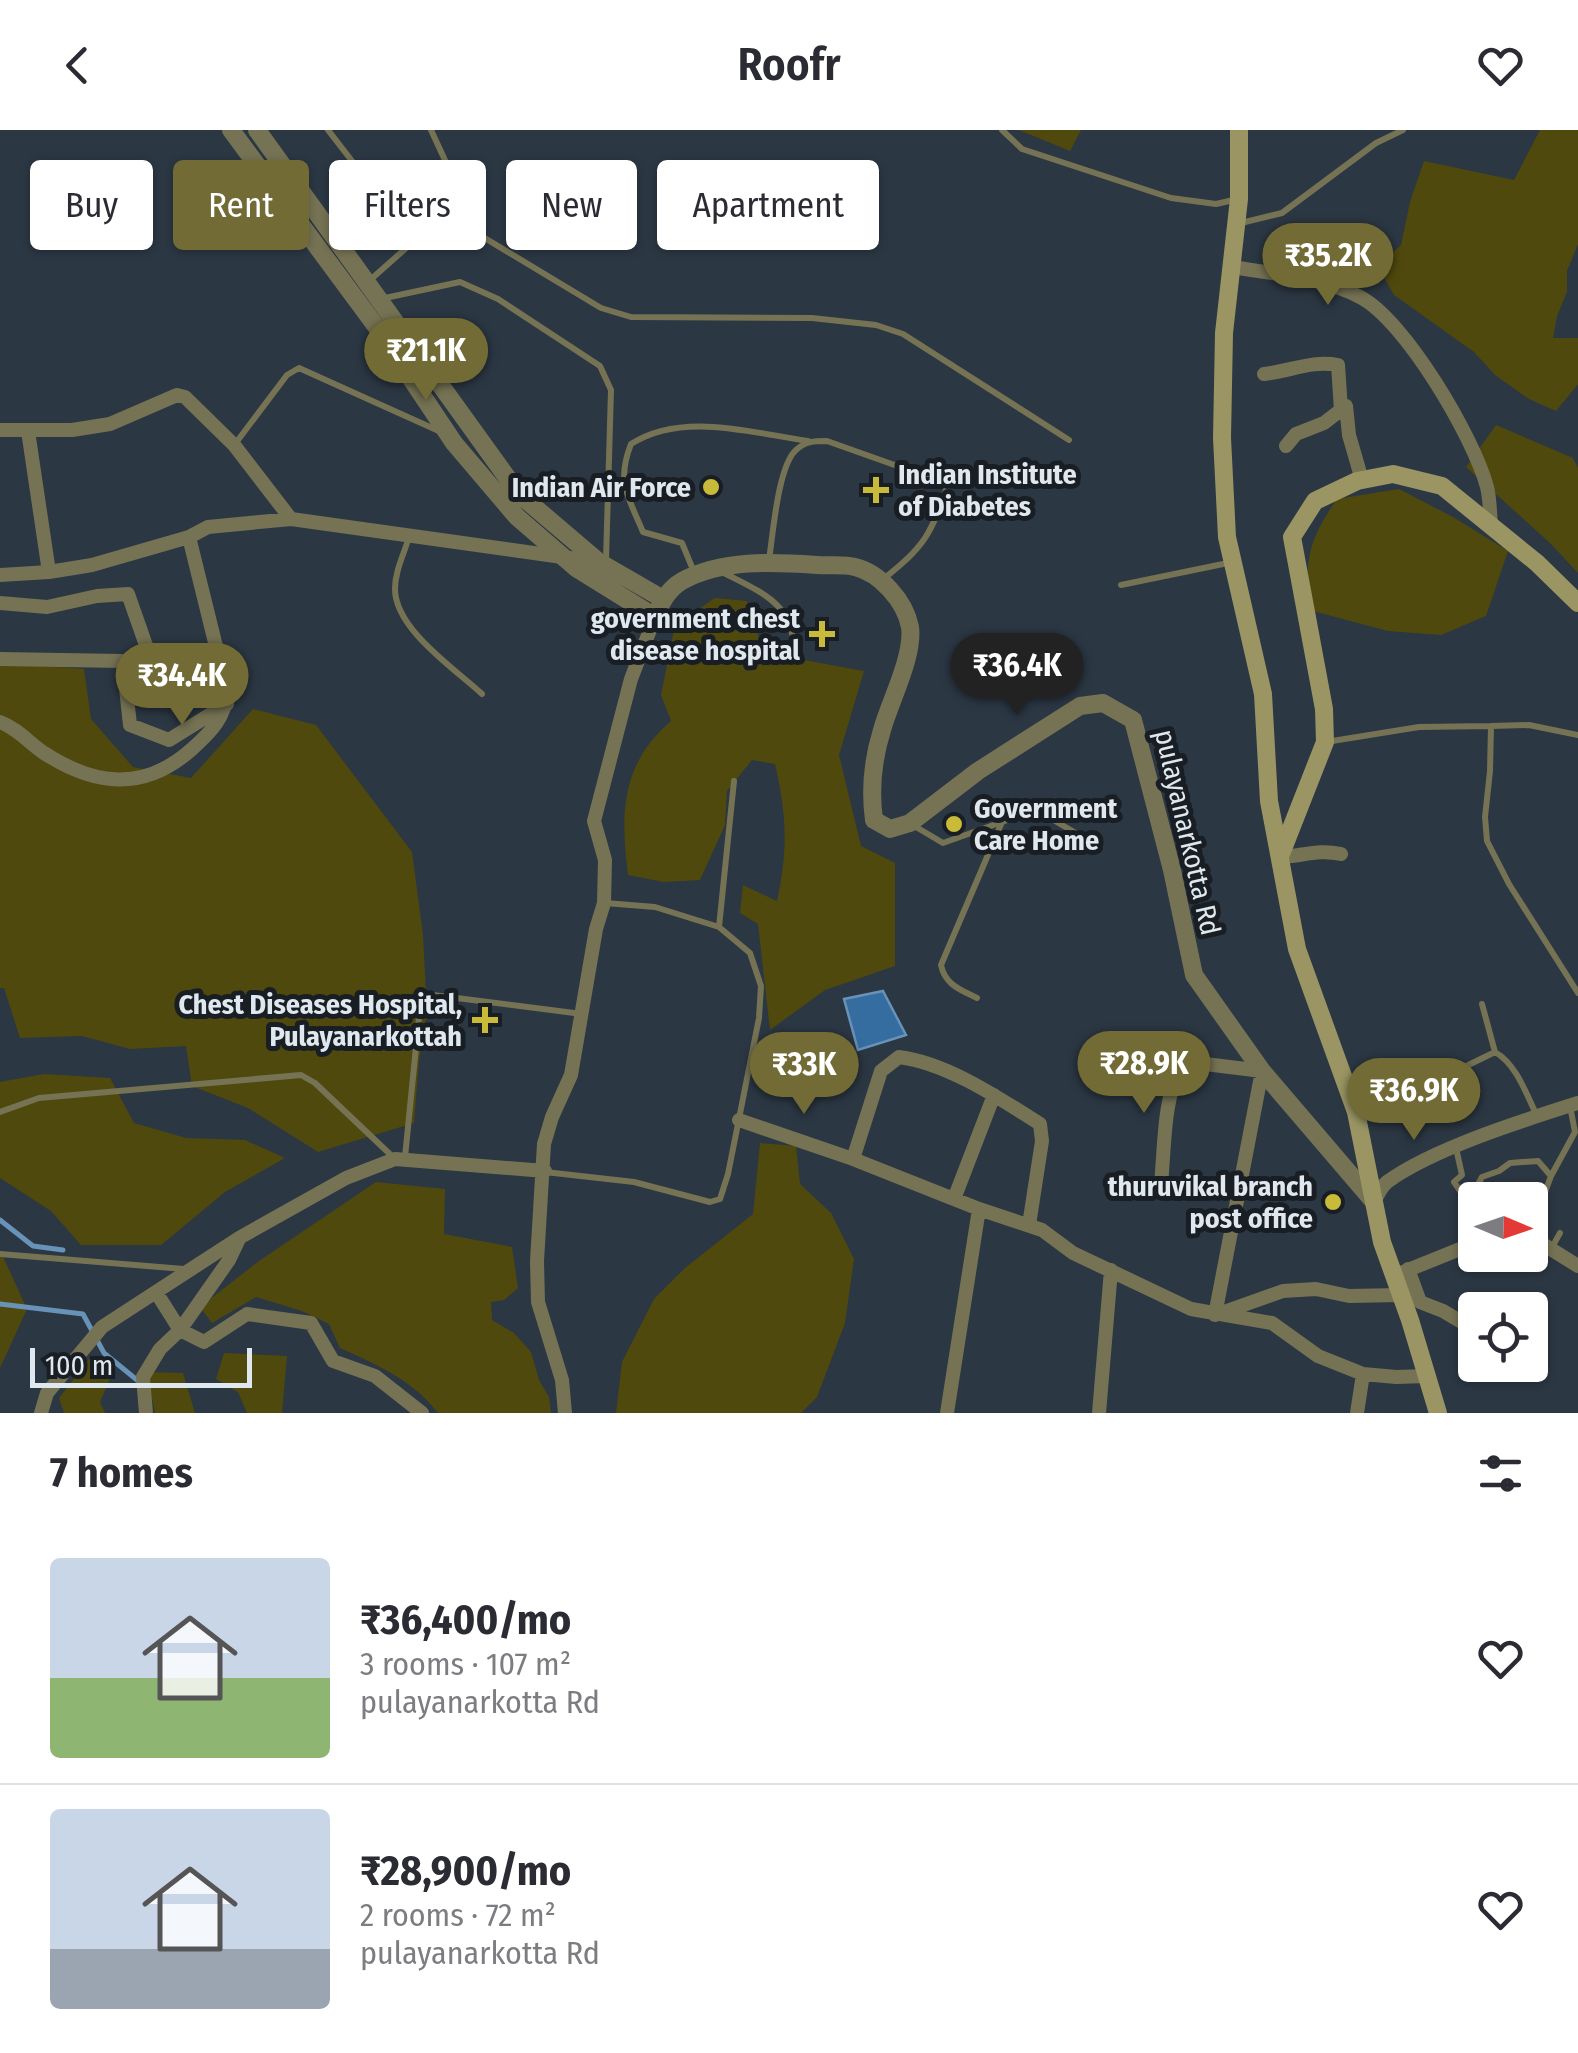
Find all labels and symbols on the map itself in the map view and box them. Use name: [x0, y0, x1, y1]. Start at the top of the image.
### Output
pin: ₹35.2K: [1247, 223, 1409, 308]
pin: ₹21.1K: [345, 318, 507, 403]
place label: Indian Institute of Diabetes: [898, 458, 1077, 523]
place label: Indian Air Force: [512, 471, 691, 504]
marker: Indian Air Force: [700, 476, 722, 498]
marker: Indian Institute of Diabetes: [863, 477, 889, 503]
place label: government chest disease hospital: [591, 602, 801, 667]
marker: government chest disease hospital: [809, 621, 835, 647]
pin: ₹36.4K: [936, 633, 1098, 718]
pin: ₹34.4K: [101, 643, 263, 728]
street label: pulayanarkotta Rd: [1148, 726, 1227, 938]
place label: Government Care Home: [974, 792, 1119, 857]
marker: Government Care Home: [943, 813, 965, 835]
place label: Chest Diseases Hospital, Pulayanarkottah: [178, 988, 462, 1053]
marker: Chest Diseases Hospital, Pulayanarkottah: [472, 1007, 498, 1033]
pin: ₹28.9K: [1063, 1031, 1225, 1116]
pin: ₹33K: [745, 1032, 863, 1117]
pin: ₹36.9K: [1333, 1058, 1495, 1143]
place label: thuruvikal branch post office: [1108, 1170, 1313, 1235]
north arrow: [1458, 1182, 1548, 1272]
marker: thuruvikal branch post office: [1322, 1191, 1344, 1213]
scale bar: [30, 1343, 252, 1388]

